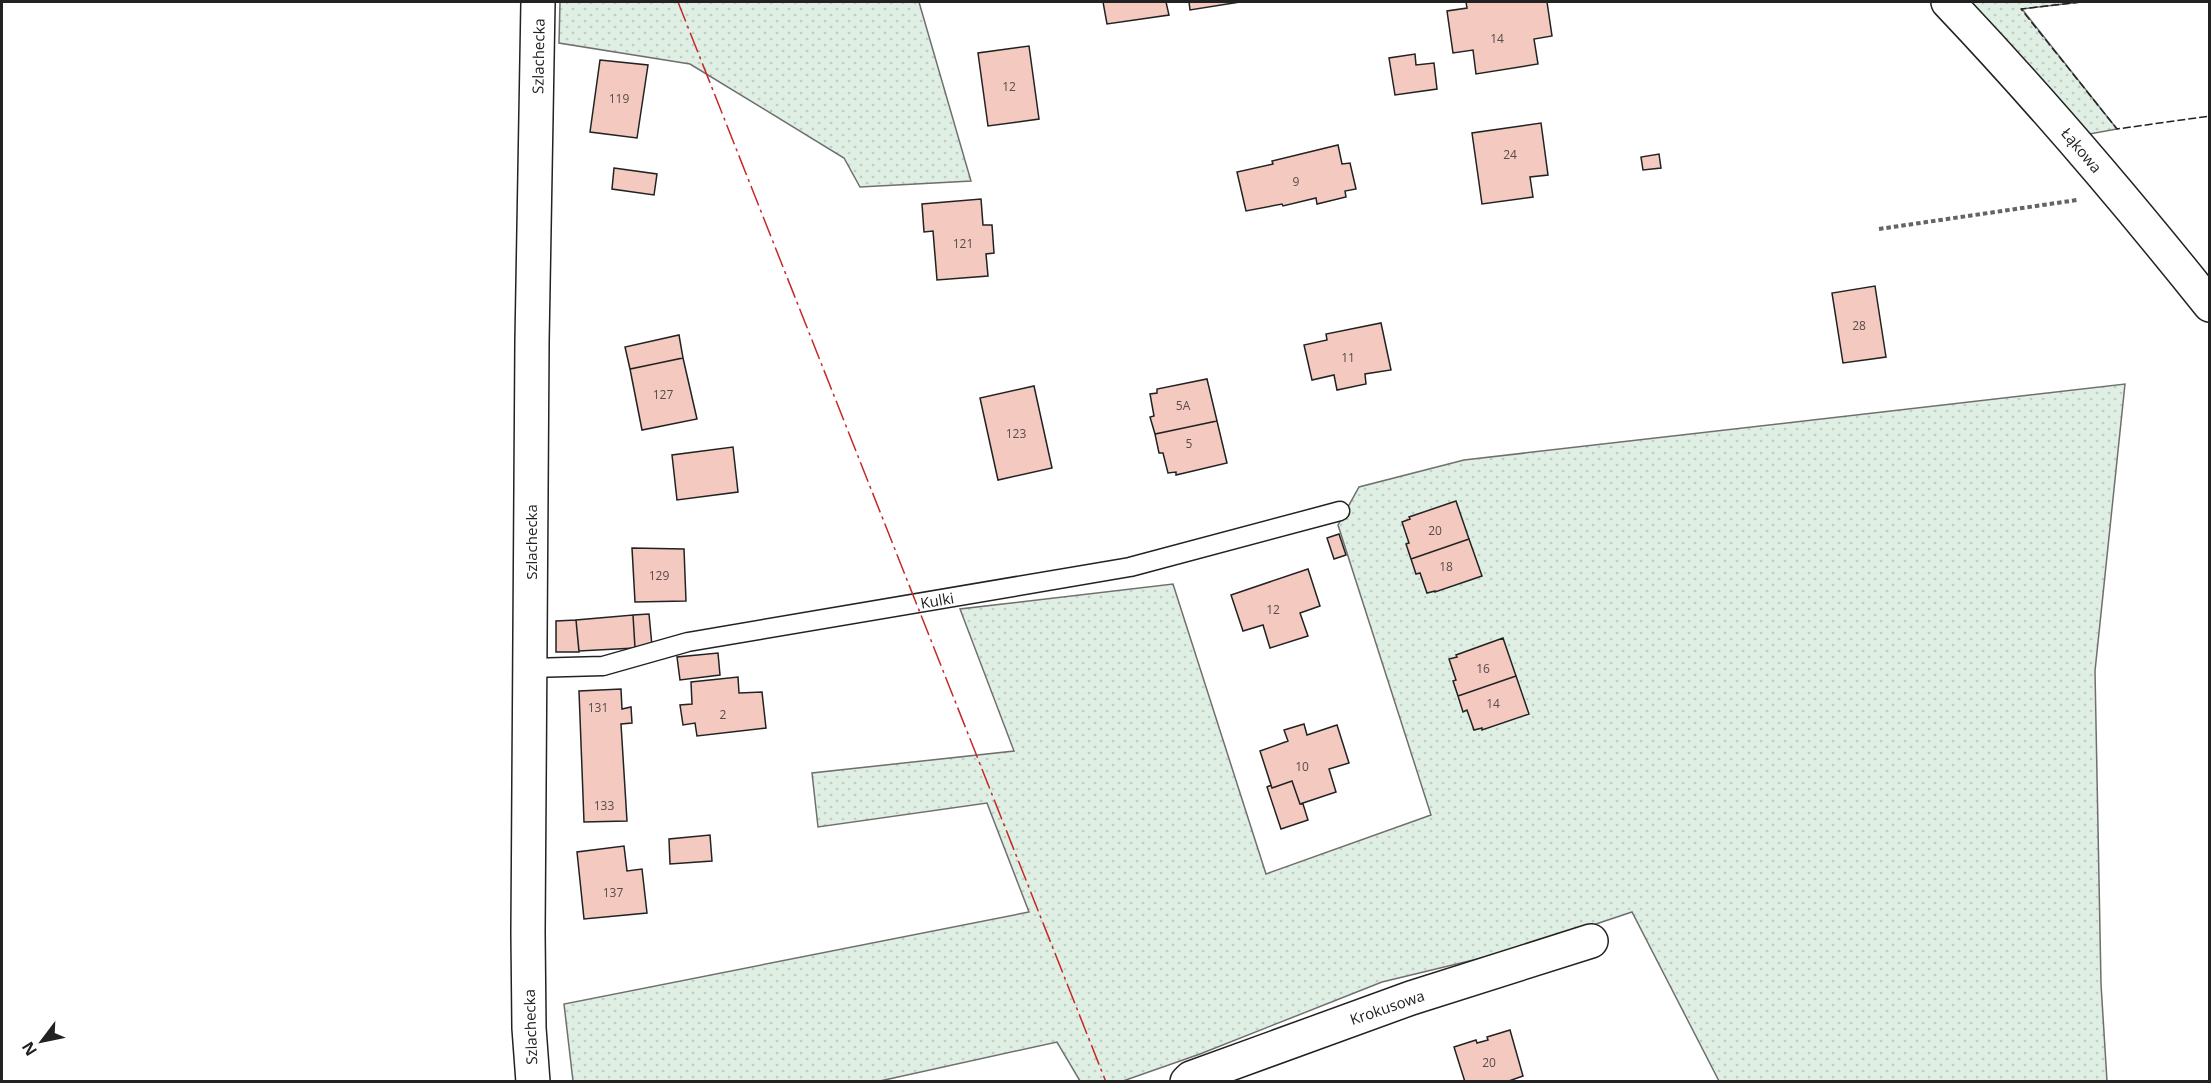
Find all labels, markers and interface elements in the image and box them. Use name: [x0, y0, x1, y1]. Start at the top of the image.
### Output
street label: Szlachecka: [527, 18, 549, 94]
house number: 14: [1490, 30, 1504, 47]
house number: 12: [1002, 78, 1016, 95]
house number: 119: [609, 90, 629, 107]
street label: Łąkowa: [2057, 123, 2107, 177]
house number: 24: [1503, 146, 1517, 163]
house number: 9: [1293, 173, 1300, 190]
house number: 121: [953, 235, 973, 252]
house number: 28: [1852, 317, 1866, 334]
house number: 11: [1341, 349, 1355, 366]
house number: 127: [653, 386, 673, 403]
house number: 5A: [1176, 397, 1191, 414]
house number: 123: [1006, 425, 1026, 442]
house number: 5: [1186, 435, 1193, 452]
street label: Szlachecka: [521, 504, 541, 580]
house number: 20: [1428, 522, 1442, 539]
house number: 18: [1439, 558, 1453, 575]
house number: 129: [649, 567, 669, 584]
street label: Kulki: [919, 587, 955, 613]
house number: 12: [1266, 601, 1280, 618]
house number: 16: [1476, 660, 1490, 677]
house number: 14: [1486, 695, 1500, 712]
house number: 131: [588, 699, 608, 716]
house number: 2: [720, 706, 727, 723]
house number: 10: [1295, 758, 1309, 775]
house number: 133: [594, 797, 614, 814]
house number: 137: [603, 884, 623, 901]
street label: Krokusowa: [1347, 985, 1427, 1029]
street label: Szlachecka: [519, 989, 541, 1065]
north arrow: [12, 1011, 72, 1071]
text: N: [17, 1038, 42, 1060]
house number: 20: [1482, 1054, 1496, 1071]

